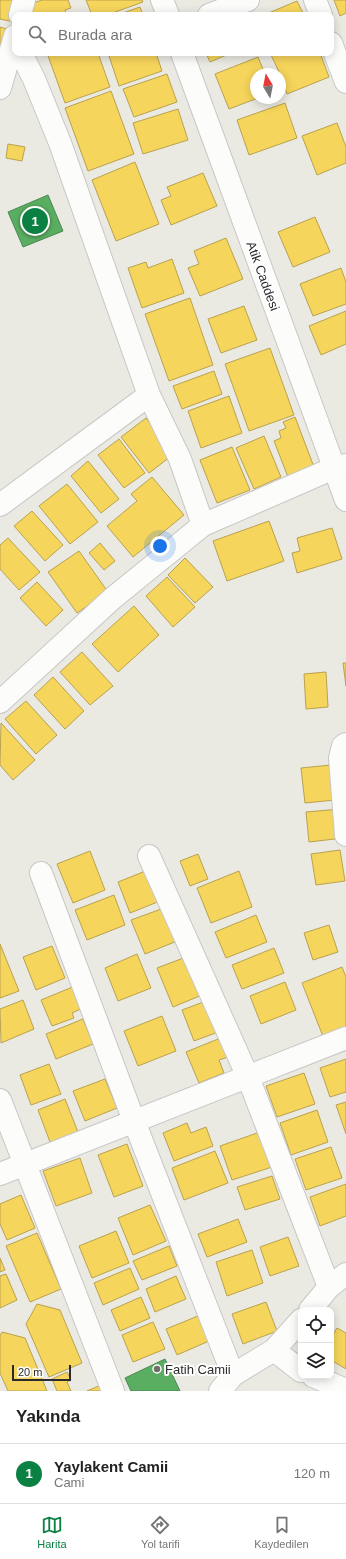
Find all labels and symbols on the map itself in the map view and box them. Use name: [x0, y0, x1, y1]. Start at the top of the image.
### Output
north arrow: [250, 68, 286, 104]
pin: 1: [22, 206, 48, 236]
street label: Atik Caddesi: [243, 239, 283, 313]
your location: [150, 536, 170, 556]
place label: Fatih Camii: [165, 1362, 231, 1377]
scale bar: [12, 1363, 71, 1382]
marker: Fatih Camii: [152, 1364, 162, 1374]

